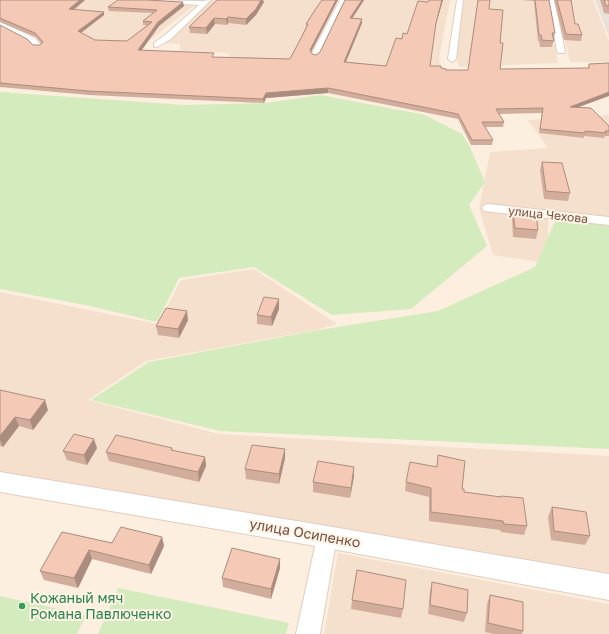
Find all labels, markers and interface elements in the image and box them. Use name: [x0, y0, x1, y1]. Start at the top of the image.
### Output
street label: улица Чехова: [507, 203, 589, 226]
street label: улица Осипенко: [248, 514, 362, 551]
place label: Кожаный мяч Романа Павлюченко: [30, 589, 171, 622]
marker: Кожаный мяч Романа Павлюченко: [17, 601, 27, 611]

